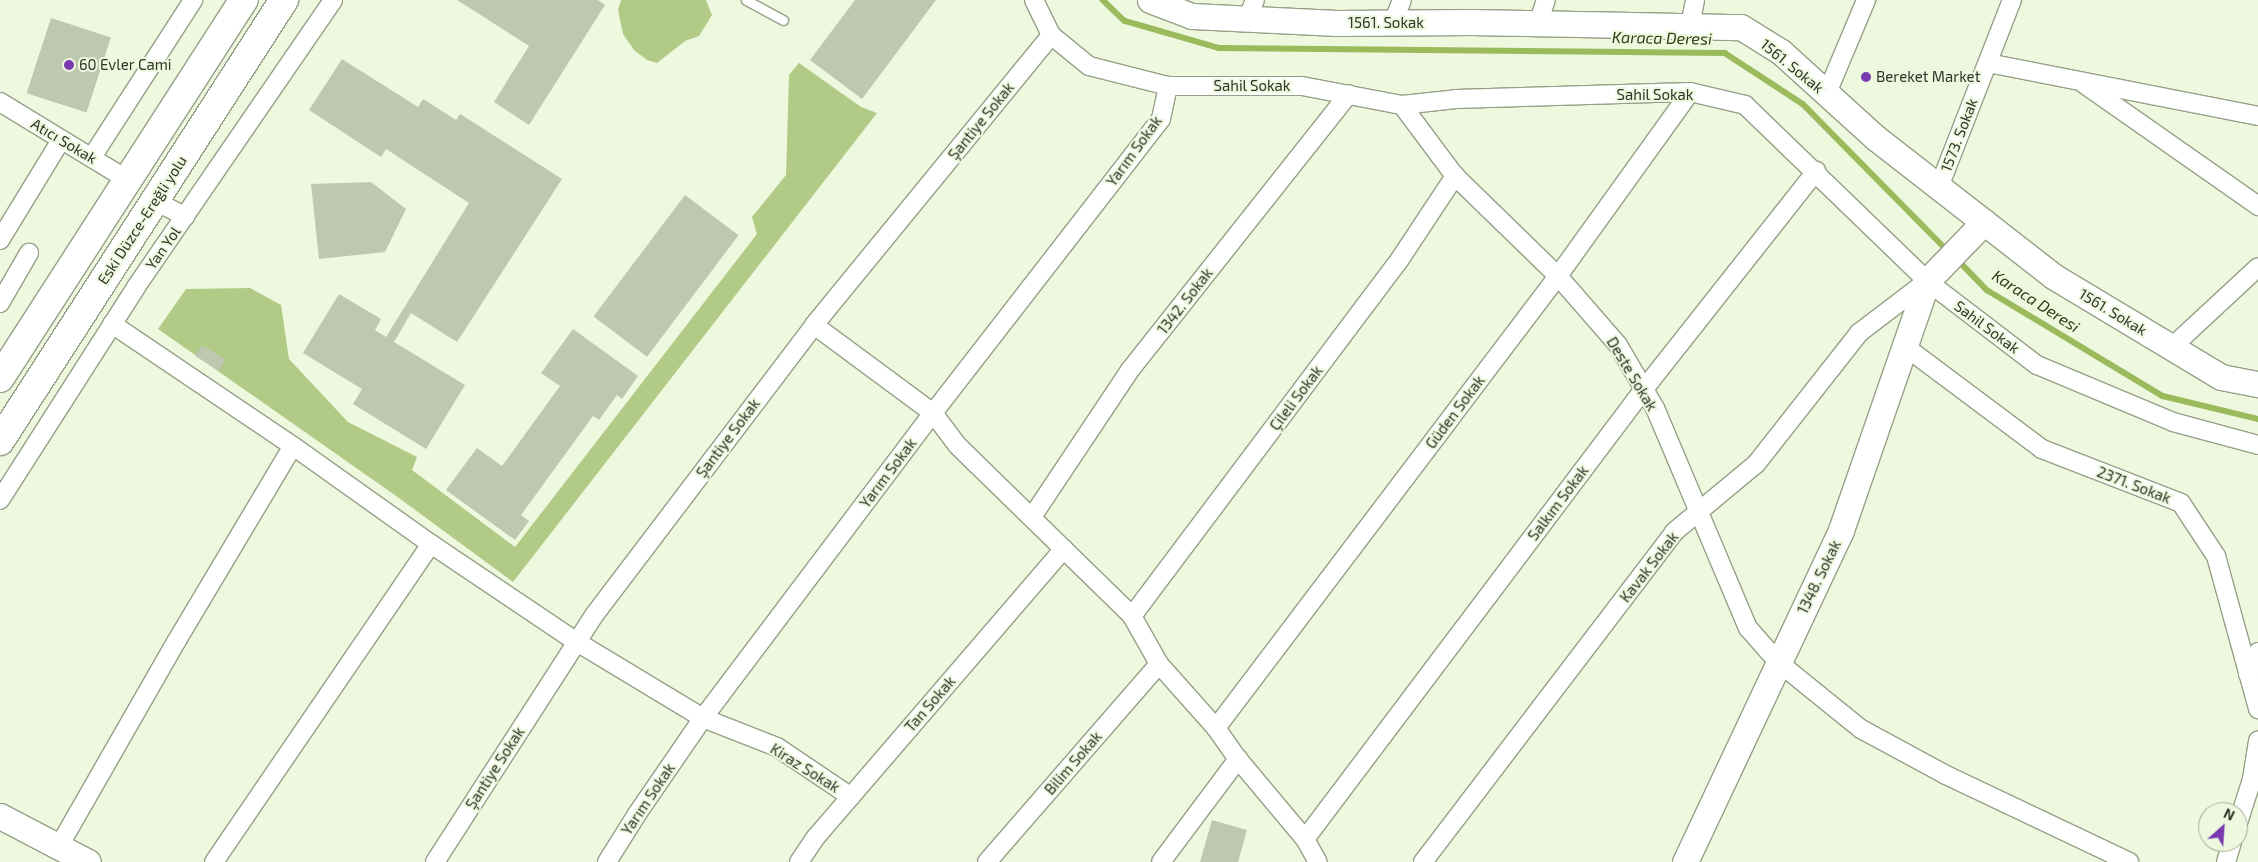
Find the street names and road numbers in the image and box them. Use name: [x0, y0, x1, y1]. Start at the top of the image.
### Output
street label: 1561. Sokak: [1348, 14, 1424, 32]
street label: 1561. Sokak: [1757, 35, 1827, 97]
street label: Sahil Sokak: [1213, 77, 1291, 95]
street label: Şantiye Sokak: [944, 79, 1018, 163]
street label: Sahil Sokak: [1616, 86, 1694, 104]
street label: 1573. Sokak: [1937, 96, 1981, 174]
street label: Yarım Sokak: [1102, 112, 1166, 190]
street label: Atıcı Sokak: [28, 114, 100, 168]
street label: Eski Düzce-Ereğli yolu: [93, 152, 191, 288]
street label: Yan Yol: [142, 223, 184, 273]
street label: 1342. Sokak: [1154, 264, 1216, 338]
street label: 1561. Sokak: [2076, 285, 2150, 339]
street label: Sahil Sokak: [1951, 297, 2023, 357]
street label: Deste Sokak: [1603, 334, 1661, 414]
street label: Çileli Sokak: [1266, 362, 1326, 434]
street label: Güden Sokak: [1422, 372, 1488, 452]
street label: Şantiye Sokak: [692, 395, 764, 481]
street label: Yarım Sokak: [856, 435, 920, 511]
street label: Salkım Sokak: [1524, 462, 1592, 544]
street label: 2371. Sokak: [2095, 463, 2173, 507]
street label: Kavak Sokak: [1616, 528, 1682, 606]
street label: 1348. Sokak: [1793, 537, 1845, 617]
street label: Tan Sokak: [901, 672, 959, 736]
street label: Şantiye Sokak: [462, 723, 528, 813]
street label: Bilim Sokak: [1041, 728, 1105, 798]
street label: Kiraz Sokak: [767, 740, 843, 796]
street label: Yarım Sokak: [617, 760, 679, 838]

